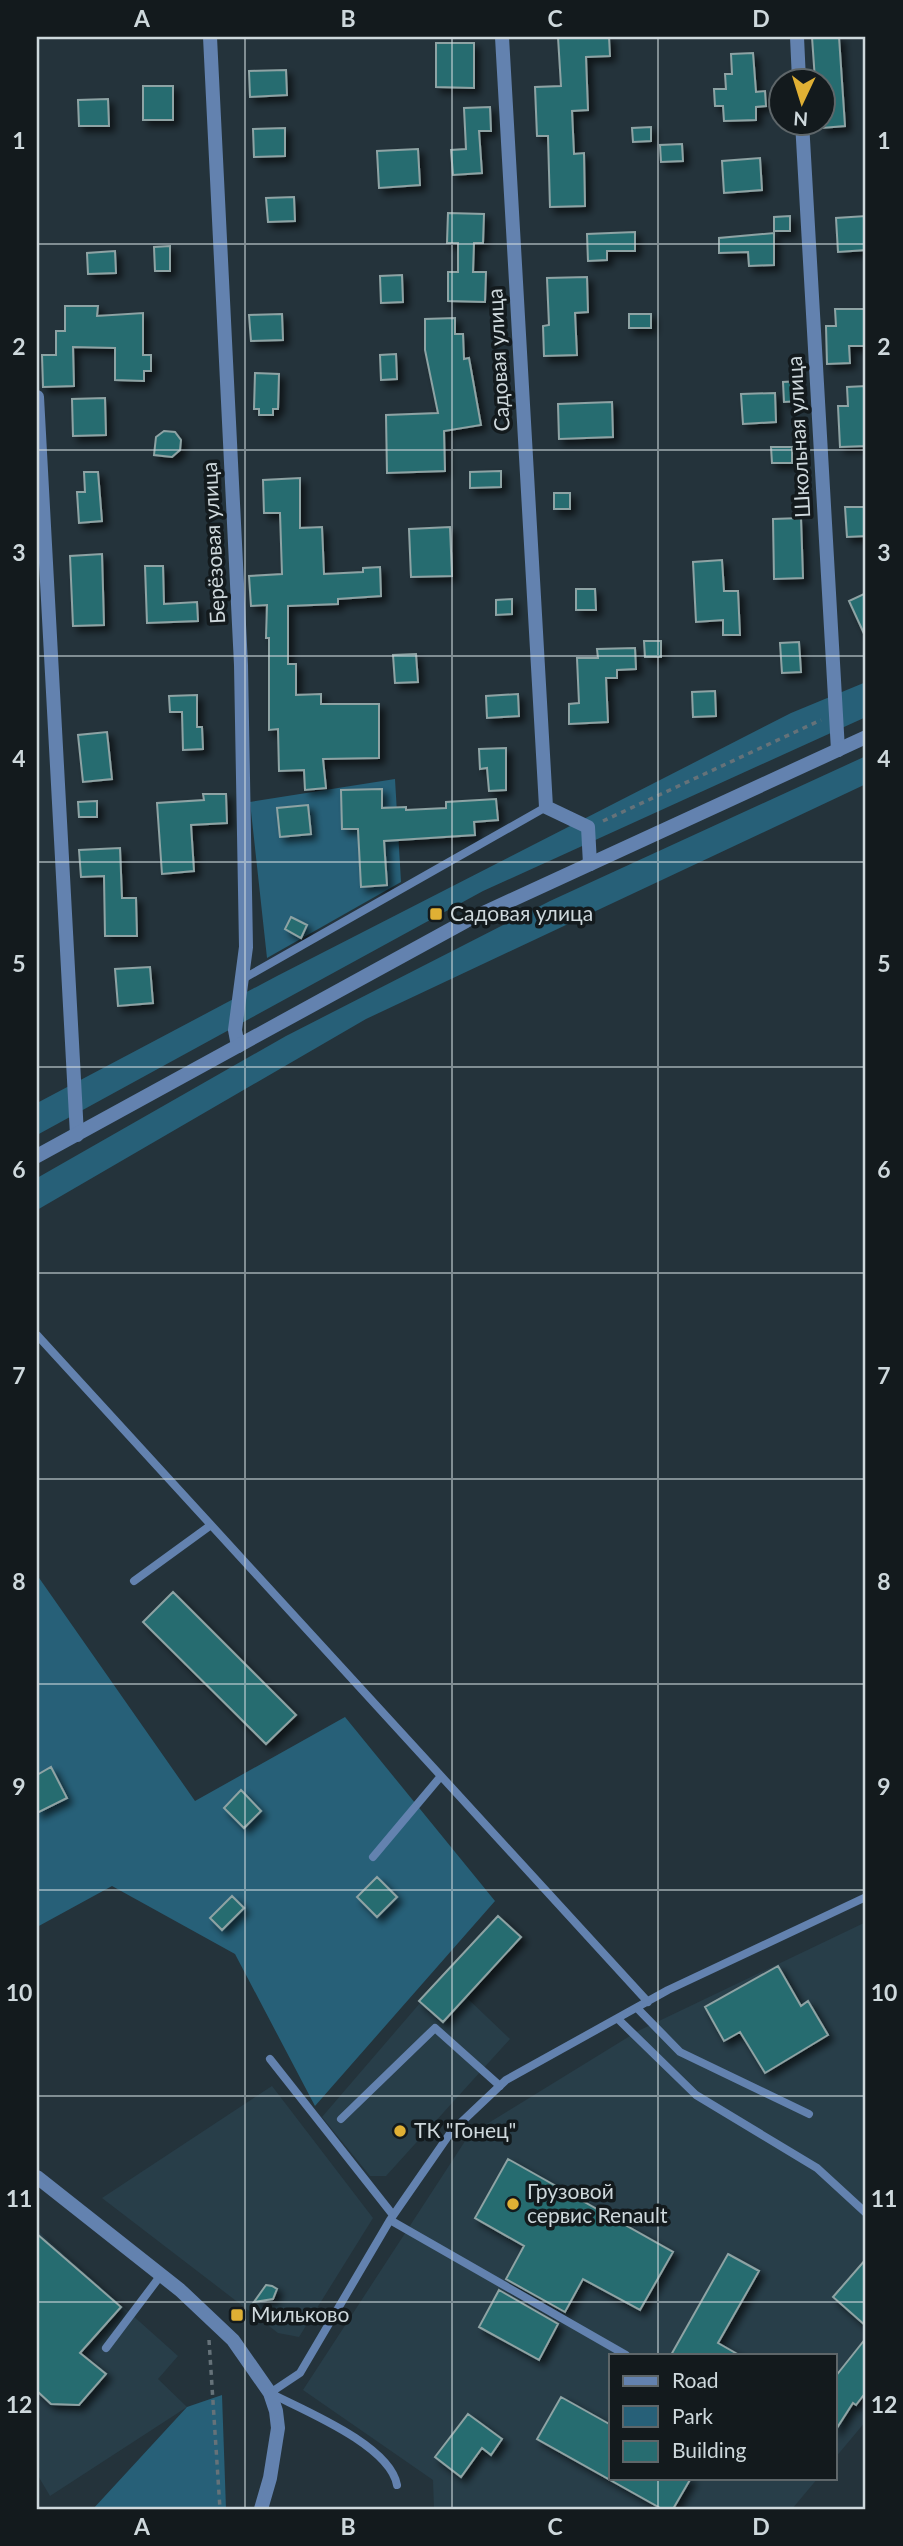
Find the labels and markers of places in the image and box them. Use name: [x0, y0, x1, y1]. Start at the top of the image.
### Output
place label: Садовая улица: [450, 900, 593, 925]
marker: Садовая улица: [428, 906, 444, 922]
place label: ТК "Гонец": [414, 2117, 516, 2142]
marker: ТК "Гонец": [392, 2123, 408, 2139]
place label: Грузовой сервис Renault: [527, 2178, 668, 2227]
marker: Грузовой сервис Renault: [505, 2196, 521, 2212]
place label: Мильково: [251, 2301, 350, 2326]
marker: Мильково: [229, 2307, 245, 2323]

